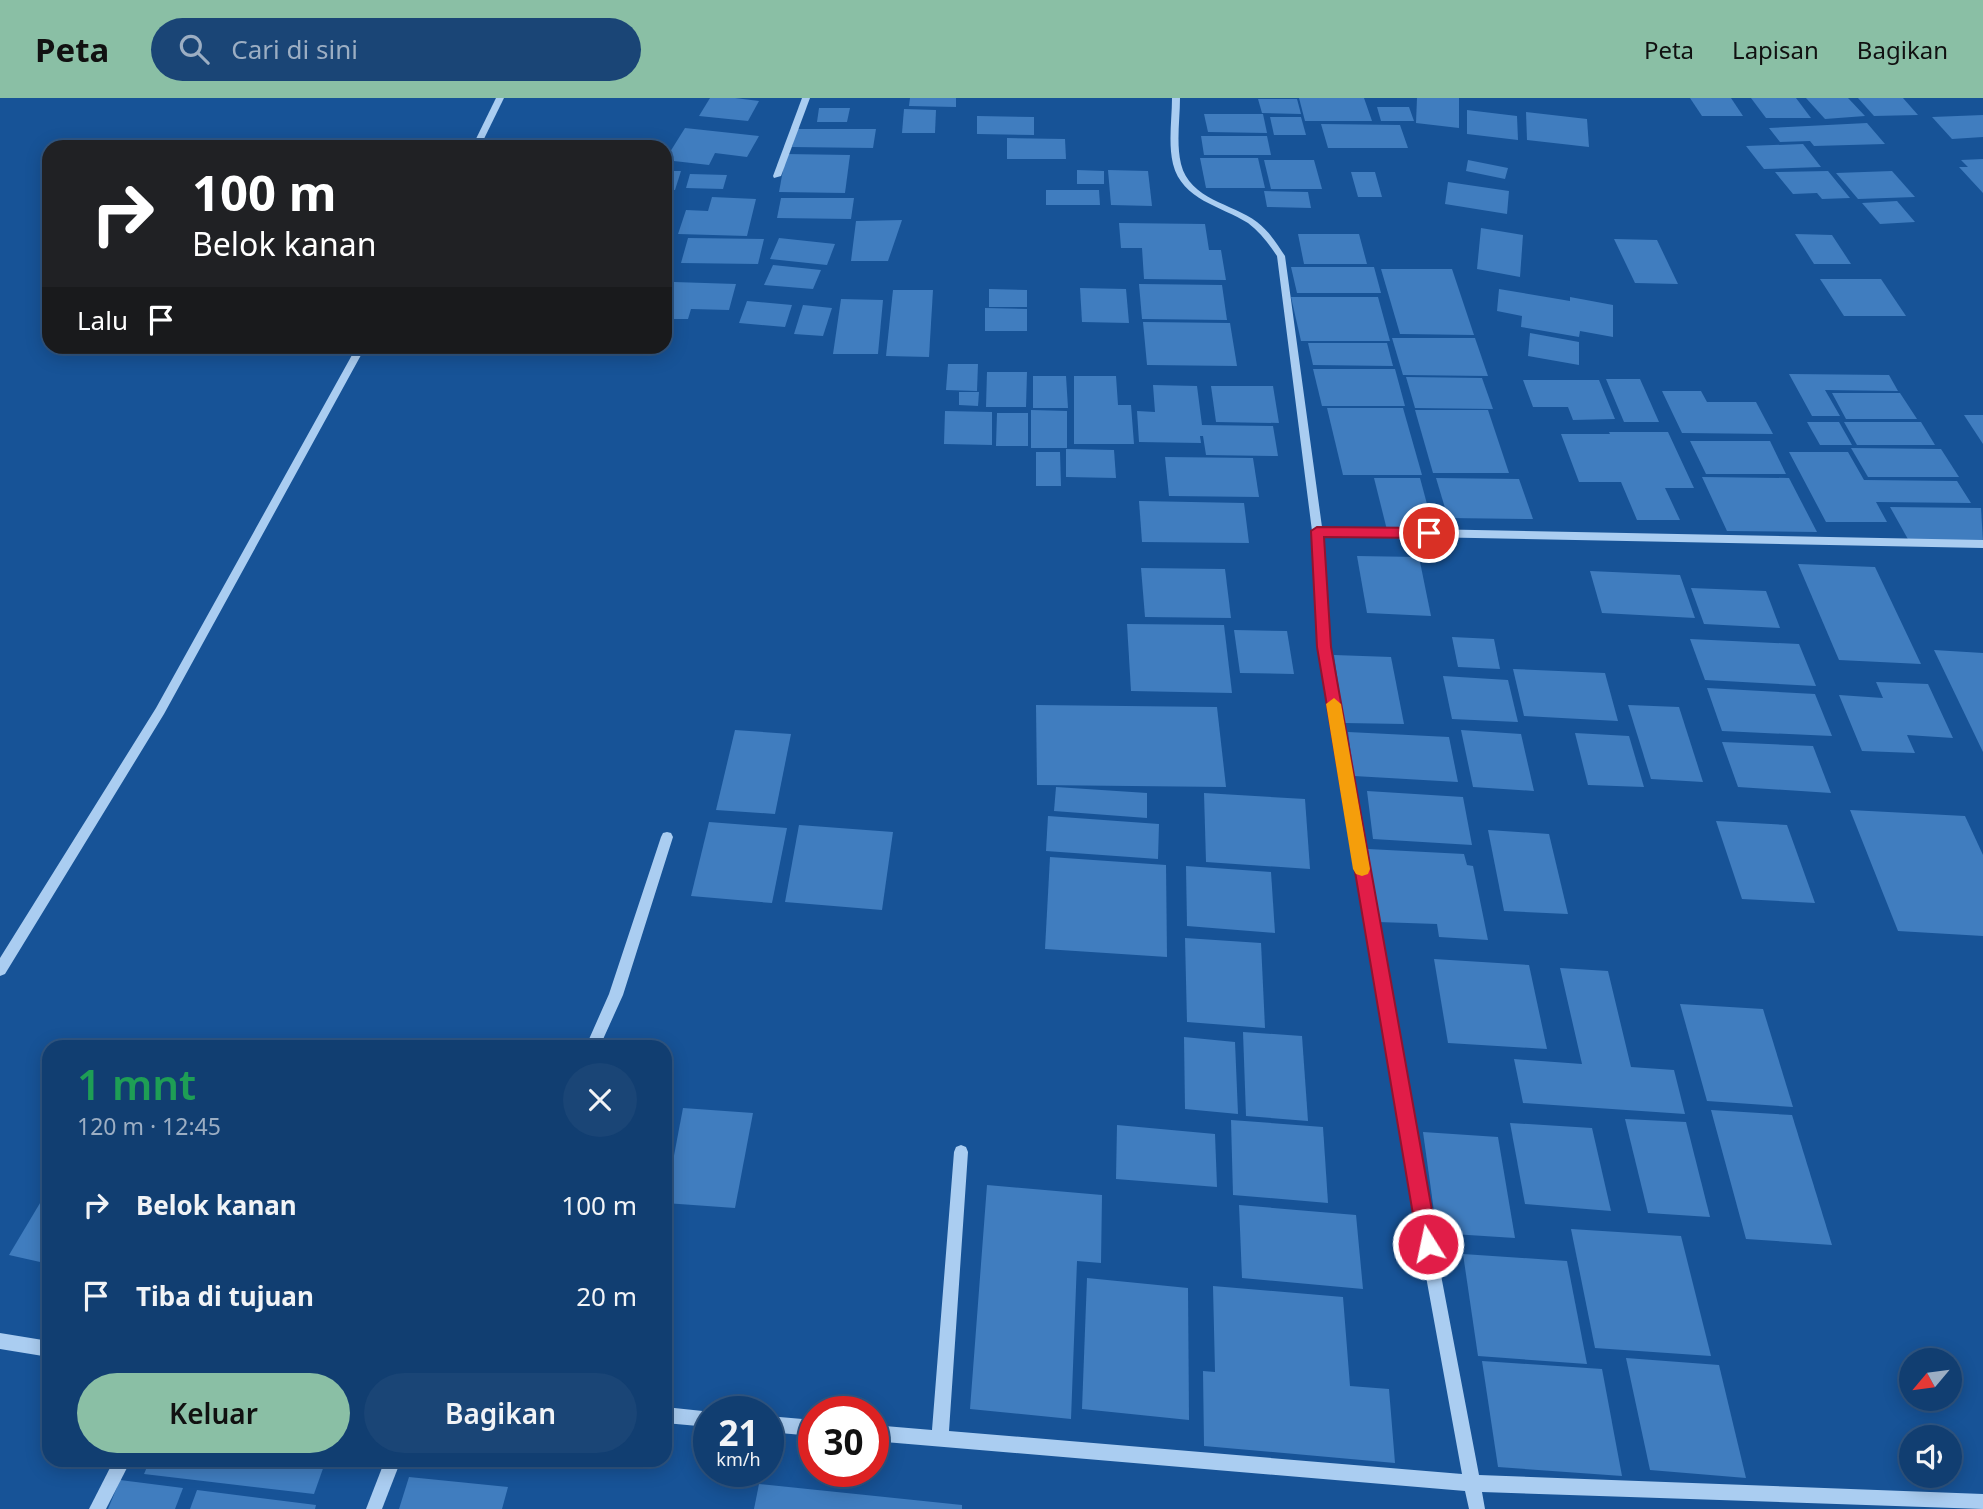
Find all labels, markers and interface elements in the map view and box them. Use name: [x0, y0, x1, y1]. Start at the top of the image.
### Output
search box: [151, 18, 641, 81]
text: Peta: [35, 27, 109, 72]
icon: search: [175, 30, 213, 68]
text: Cari di sini: [231, 31, 358, 67]
text: Peta: [1644, 33, 1694, 66]
text: Lapisan: [1732, 33, 1819, 66]
text: Bagikan: [1857, 33, 1948, 66]
text: 100 m: [192, 159, 337, 225]
icon: right: [77, 168, 168, 259]
text: Belok kanan: [192, 222, 376, 265]
icon: arrive: [142, 301, 180, 339]
text: Lalu: [77, 302, 128, 338]
pin: [1399, 503, 1459, 563]
icon: arrive: [1410, 514, 1448, 552]
text: 1 mnt: [77, 1055, 196, 1112]
button: close: [563, 1063, 637, 1137]
text: 120 m · 12:45: [77, 1110, 221, 1142]
icon: right: [77, 1186, 115, 1224]
text: Belok kanan: [136, 1187, 297, 1223]
text: 100 m: [561, 1187, 637, 1223]
position arrow: [1391, 1207, 1465, 1281]
icon: arrive: [77, 1277, 115, 1315]
text: Tiba di tujuan: [136, 1278, 314, 1314]
text: 20 m: [576, 1278, 637, 1314]
north arrow: [1899, 1348, 1962, 1410]
map controls: [1899, 1348, 1962, 1488]
button: Keluar: [77, 1373, 350, 1453]
button: Bagikan: [364, 1373, 637, 1453]
speed limit sign: 30: [798, 1396, 889, 1487]
text: 21: [718, 1409, 759, 1456]
button: sound: [1899, 1425, 1962, 1488]
text: km/h: [716, 1447, 761, 1471]

